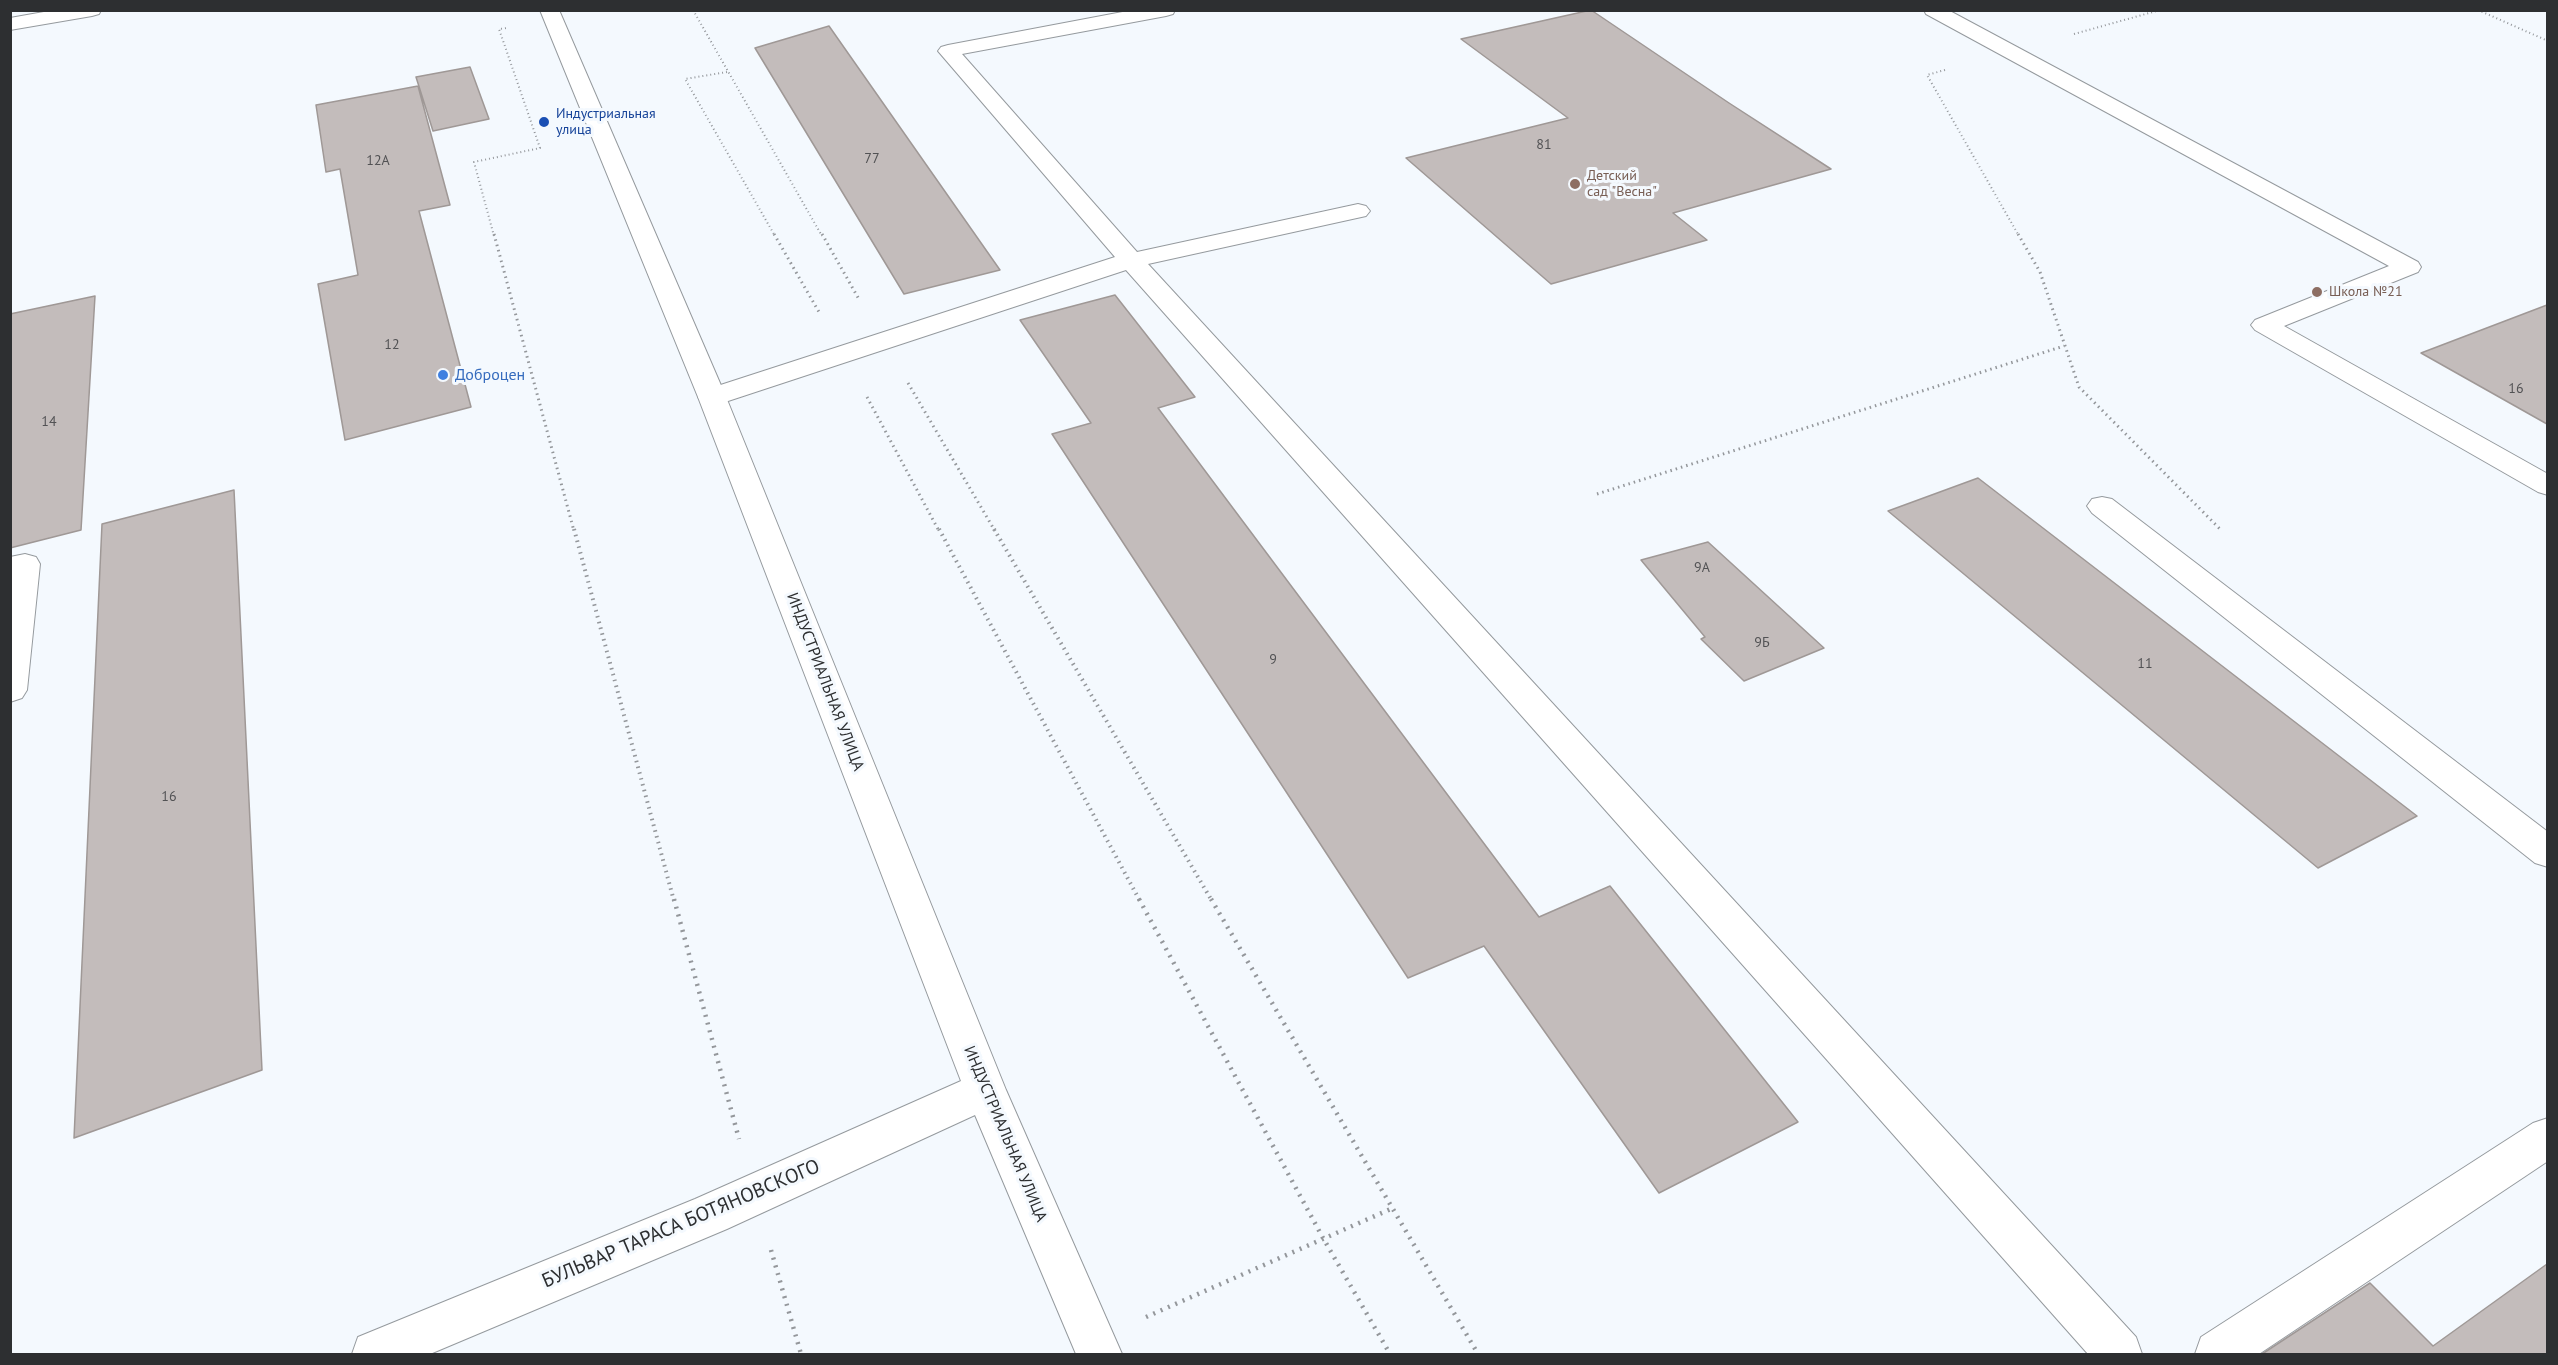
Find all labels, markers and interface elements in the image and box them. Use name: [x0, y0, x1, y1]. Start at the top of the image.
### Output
place label: Индустриальная улица: [556, 106, 656, 138]
marker: Индустриальная улица: [537, 115, 551, 129]
house number: 81: [1536, 137, 1552, 153]
house number: 77: [864, 151, 880, 167]
house number: 12А: [366, 153, 390, 169]
place label: Детский сад "Весна": [1587, 168, 1657, 200]
marker: Детский сад "Весна": [1568, 177, 1582, 191]
place label: Школа №21: [2329, 284, 2403, 300]
marker: Школа №21: [2310, 285, 2324, 299]
house number: 12: [384, 337, 400, 353]
place label: Доброцен: [455, 365, 525, 385]
marker: Доброцен: [436, 368, 450, 382]
house number: 16: [2508, 381, 2524, 397]
house number: 14: [41, 414, 57, 430]
house number: 9А: [1694, 560, 1710, 576]
street label: ИНДУСТРИАЛЬНАЯ УЛИЦА: [782, 590, 868, 774]
house number: 9Б: [1754, 635, 1770, 651]
house number: 9: [1269, 652, 1277, 668]
house number: 11: [2137, 656, 2153, 672]
house number: 16: [161, 789, 177, 805]
street label: ИНДУСТРИАЛЬНАЯ УЛИЦА: [959, 1043, 1051, 1225]
street label: БУЛЬВАР ТАРАСА БОТЯНОВСКОГО: [539, 1154, 823, 1294]

